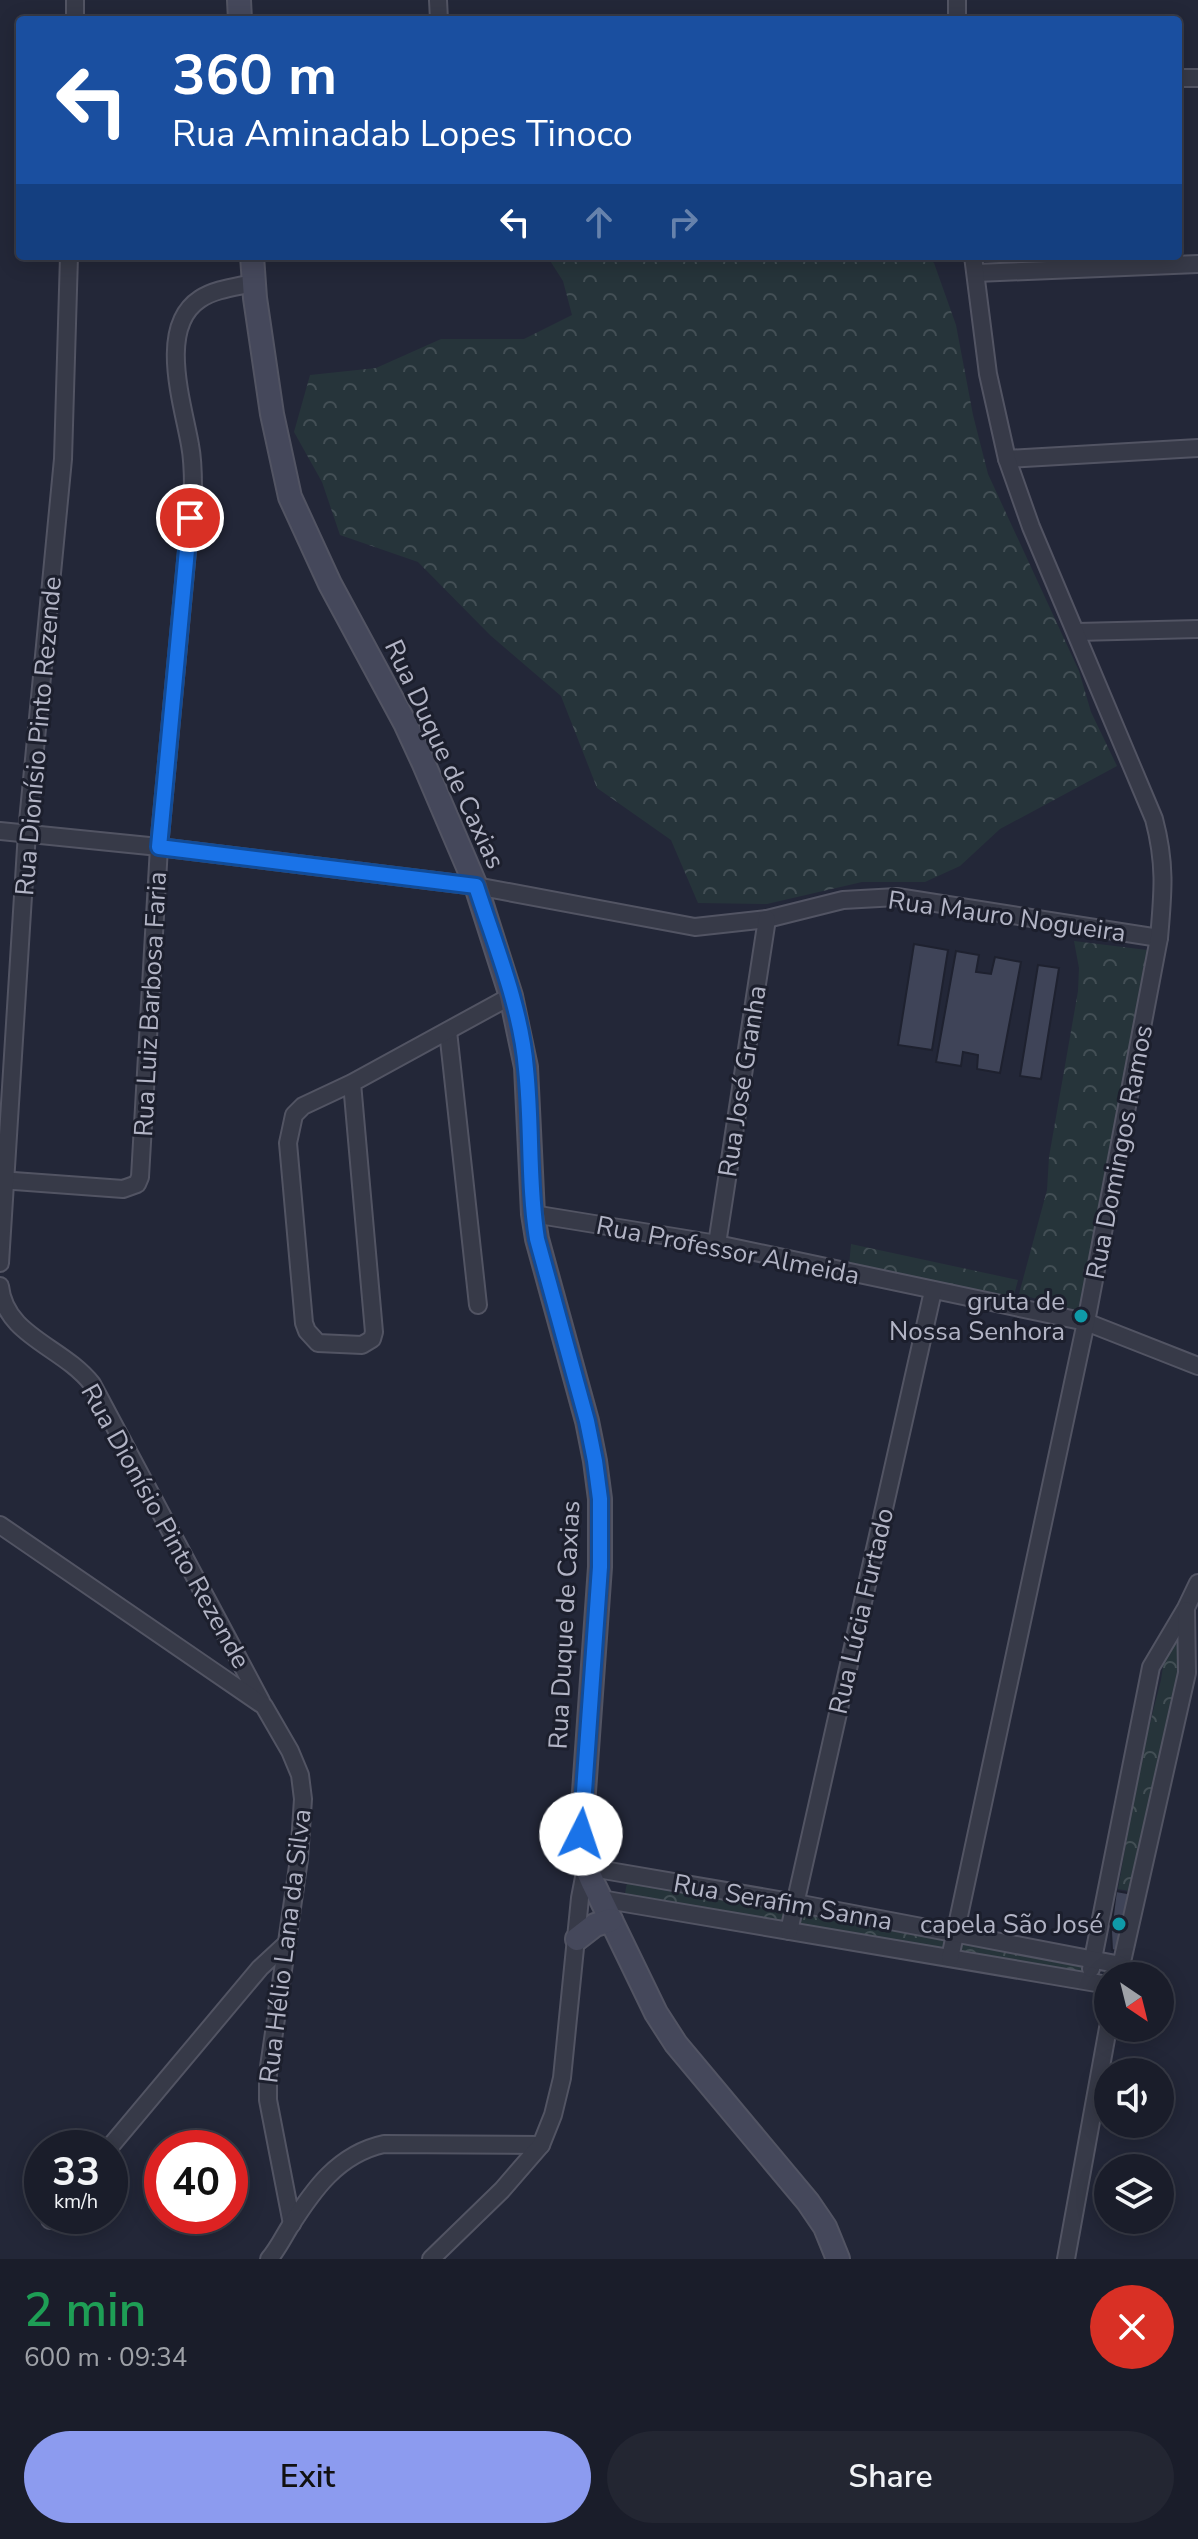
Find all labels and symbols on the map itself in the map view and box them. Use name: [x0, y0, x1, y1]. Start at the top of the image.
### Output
pin: [156, 484, 224, 552]
street label: Rua Dionísio Pinto Rezende: [7, 575, 70, 897]
street label: Rua Duque de Caxias: [376, 634, 513, 874]
street label: Rua Luiz Barbosa Faria: [126, 871, 175, 1138]
street label: Rua Mauro Nogueira: [886, 882, 1128, 951]
street label: Rua José Granha: [710, 983, 775, 1179]
street label: Rua Domingos Ramos: [1078, 1022, 1161, 1282]
street label: Rua Professor Almeida: [593, 1208, 862, 1293]
place label: gruta de Nossa Senhora: [889, 1284, 1065, 1349]
marker: gruta de Nossa Senhora: [1072, 1307, 1090, 1325]
street label: Rua Dionísio Pinto Rezende: [73, 1378, 259, 1675]
street label: Rua Duque de Caxias: [541, 1500, 588, 1750]
street label: Rua Lúcia Furtado: [821, 1505, 902, 1718]
position arrow: [539, 1792, 623, 1876]
street label: Rua Hélio Lana da Silva: [251, 1807, 320, 2085]
street label: Rua Serafim Sanna: [671, 1866, 895, 1939]
place label: capela São José: [920, 1907, 1103, 1942]
marker: capela São José: [1110, 1915, 1128, 1933]
north arrow: [1094, 1962, 1174, 2042]
speed limit sign: 40: [144, 2130, 248, 2234]

